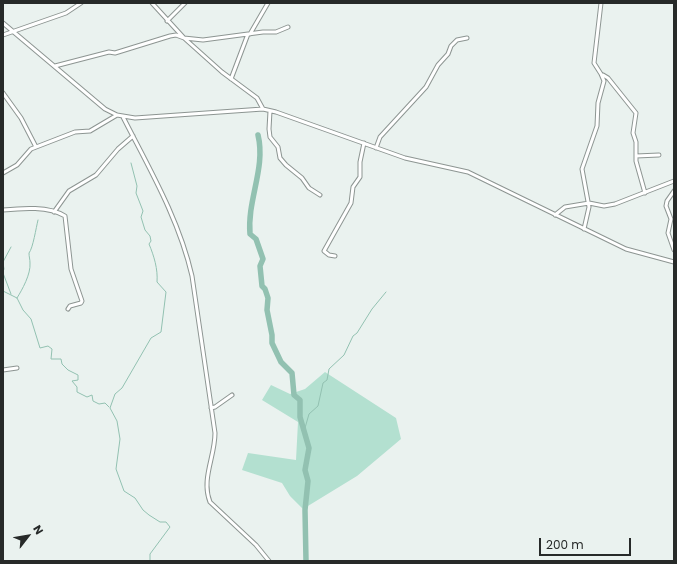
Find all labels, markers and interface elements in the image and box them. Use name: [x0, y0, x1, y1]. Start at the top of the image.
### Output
north arrow: [8, 516, 48, 556]
text: N: [29, 522, 47, 537]
scale bar: [541, 530, 633, 556]
text: 200 m: [546, 536, 584, 553]

